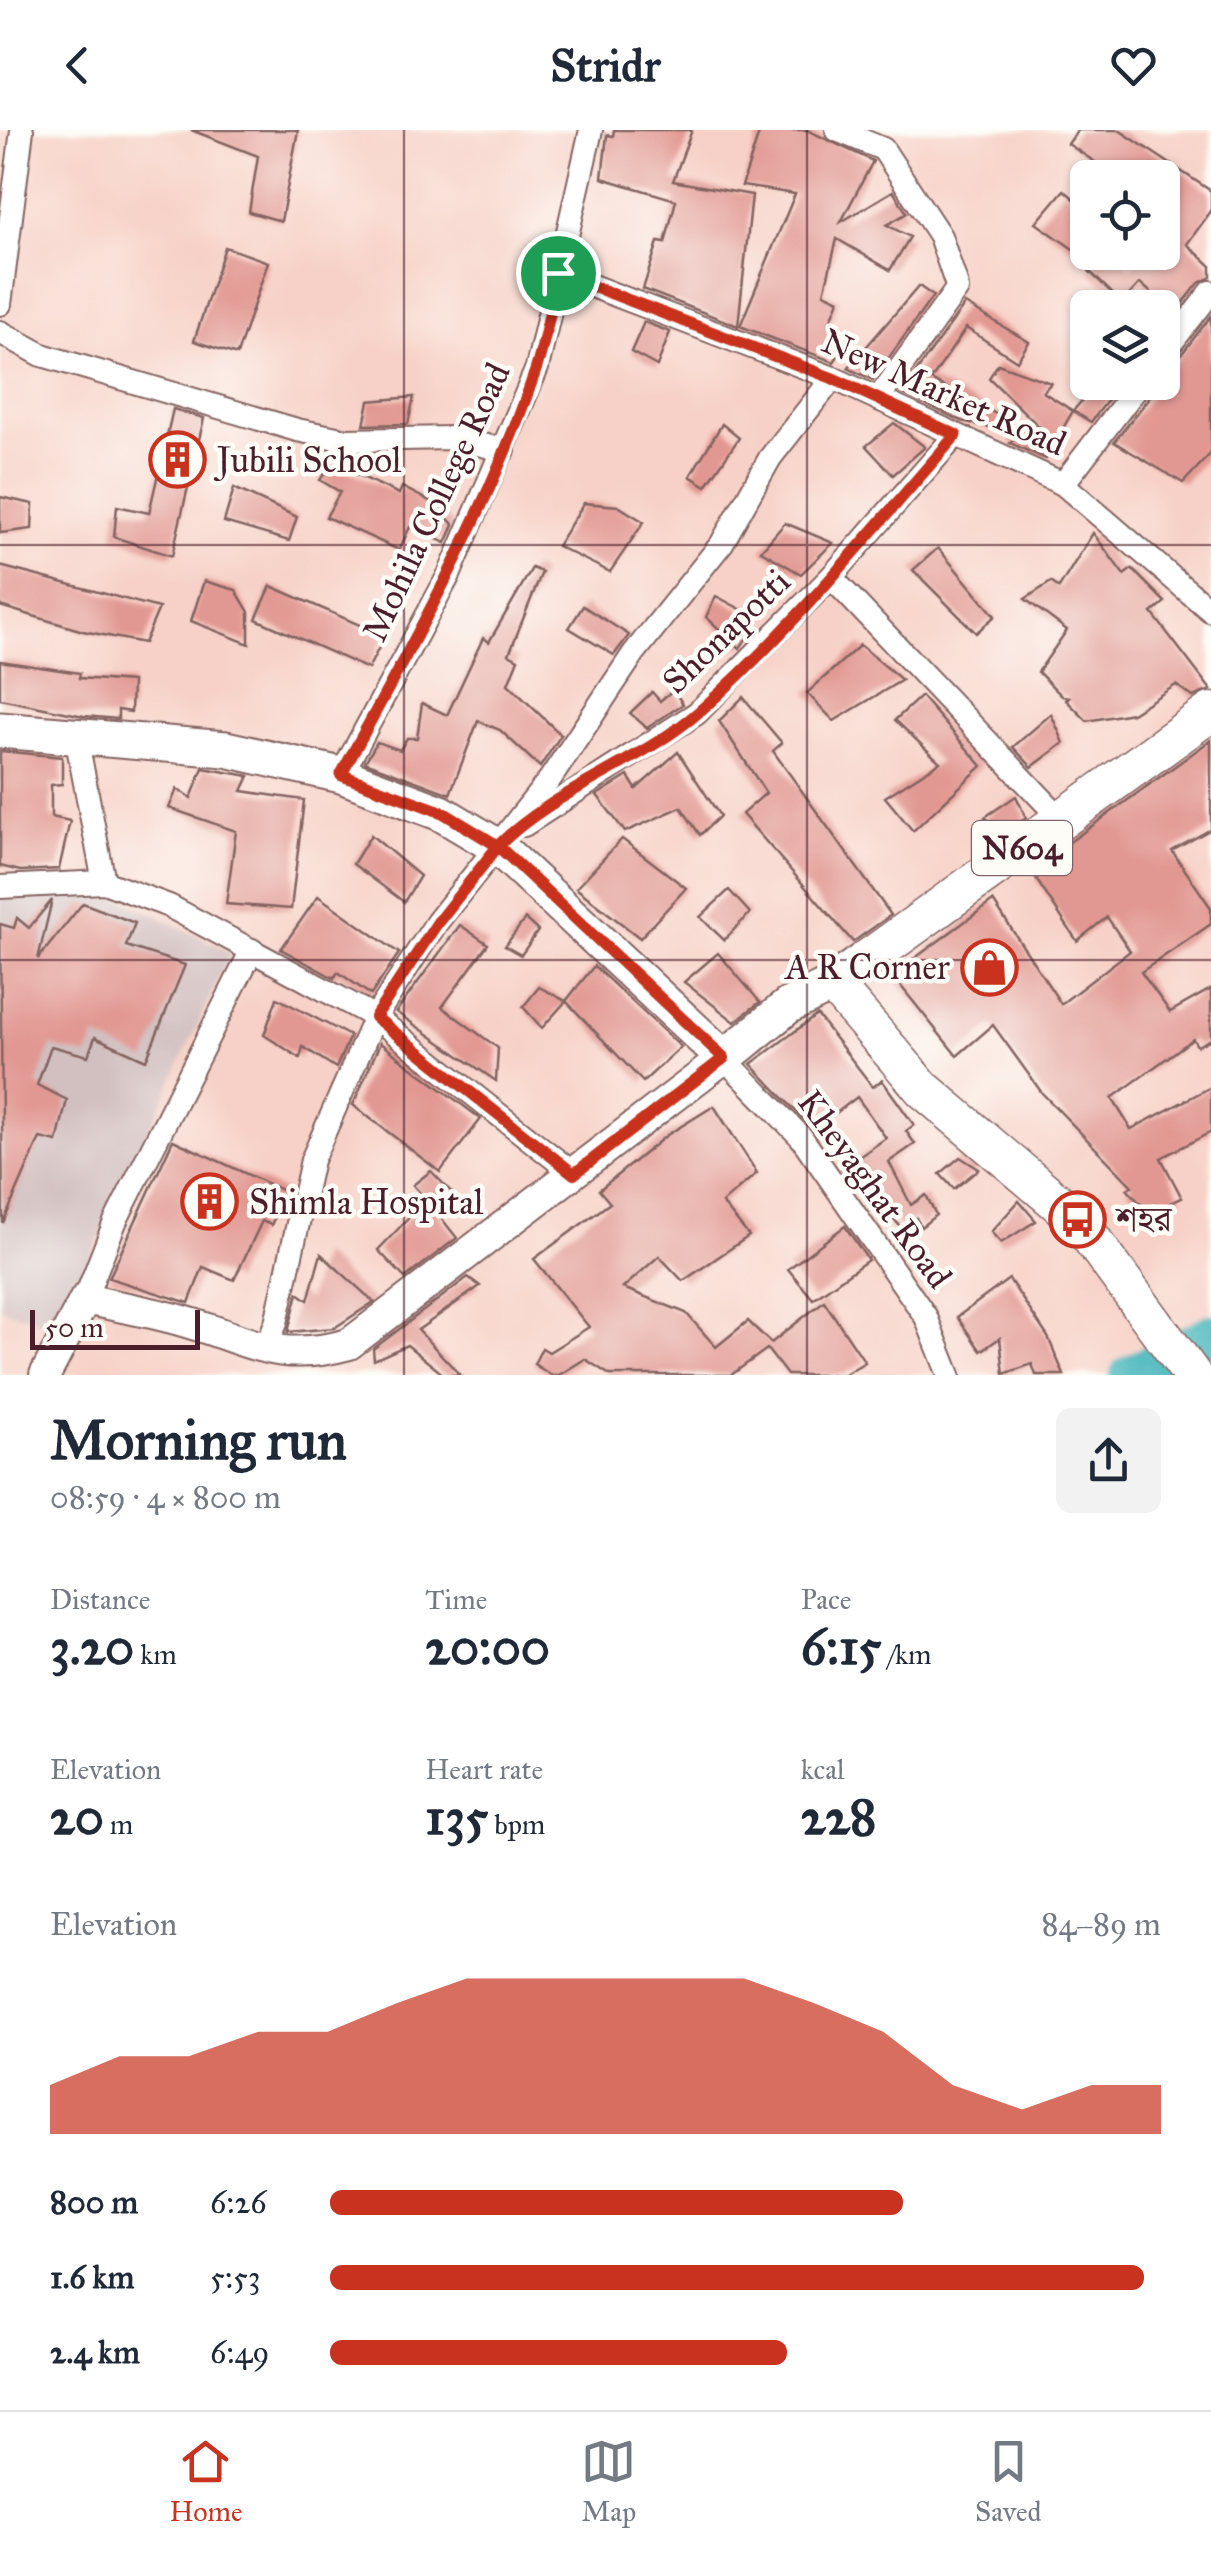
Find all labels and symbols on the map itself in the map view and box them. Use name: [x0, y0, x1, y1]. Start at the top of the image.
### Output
pin: [516, 231, 601, 316]
street label: New Market Road: [815, 319, 1073, 466]
street label: Mohila College Road: [353, 356, 520, 648]
building icon: Jubili School: [148, 430, 208, 490]
place label: Jubili School: [213, 439, 402, 482]
street label: Shonapotti: [654, 560, 799, 703]
road number: N604: [972, 821, 1072, 875]
shop icon: A R Corner: [959, 937, 1019, 997]
place label: A R Corner: [783, 946, 951, 989]
street label: Kheyaghat Road: [788, 1082, 961, 1297]
building icon: Shimla Hospital: [180, 1172, 240, 1232]
place label: Shimla Hospital: [249, 1181, 484, 1224]
bus stop icon: শহর: [1047, 1189, 1107, 1249]
place label: শহর: [1114, 1198, 1173, 1241]
scale bar: [30, 1305, 200, 1350]

